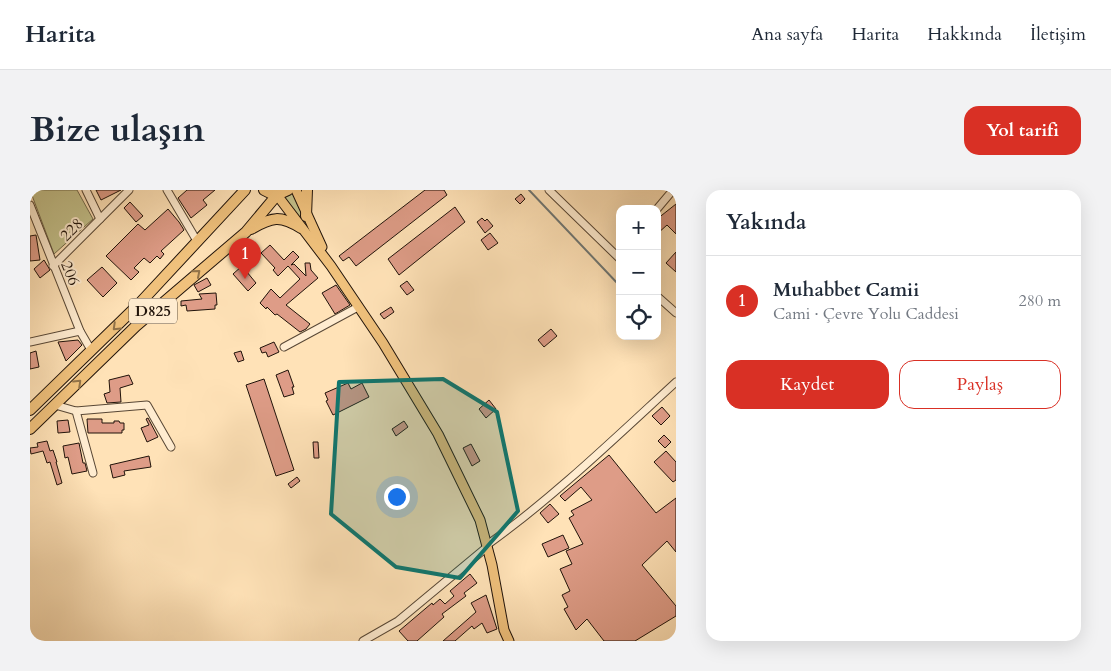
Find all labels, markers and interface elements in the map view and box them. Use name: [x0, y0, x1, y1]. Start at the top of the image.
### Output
text: Harita: [25, 18, 96, 51]
text: Ana sayfa: [751, 22, 823, 47]
text: Harita: [851, 22, 899, 47]
text: Hakkında: [927, 22, 1002, 47]
text: İletişim: [1030, 22, 1086, 47]
text: Bize ulaşın: [30, 106, 205, 154]
button: Yol tarifi: [964, 106, 1081, 155]
map controls: [616, 205, 661, 340]
button: +: [616, 205, 661, 250]
text: Yakında: [726, 208, 806, 237]
street label: 228: [55, 213, 88, 246]
pin: 1: [229, 238, 261, 279]
button: −: [616, 250, 661, 295]
street label: 206: [55, 258, 85, 289]
one-way arrow: [192, 270, 201, 279]
text: Muhabbet Camii: [773, 277, 919, 303]
text: 1: [738, 290, 746, 312]
text: 280 m: [1019, 290, 1061, 312]
button: locate: [616, 295, 661, 340]
road number: D825: [129, 298, 177, 324]
text: Cami · Çevre Yolu Caddesi: [773, 303, 959, 325]
one-way arrow: [112, 321, 121, 330]
button: Kaydet: [726, 360, 889, 409]
button: Paylaş: [899, 360, 1061, 409]
one-way arrow: [72, 380, 81, 389]
your location: [384, 484, 410, 510]

